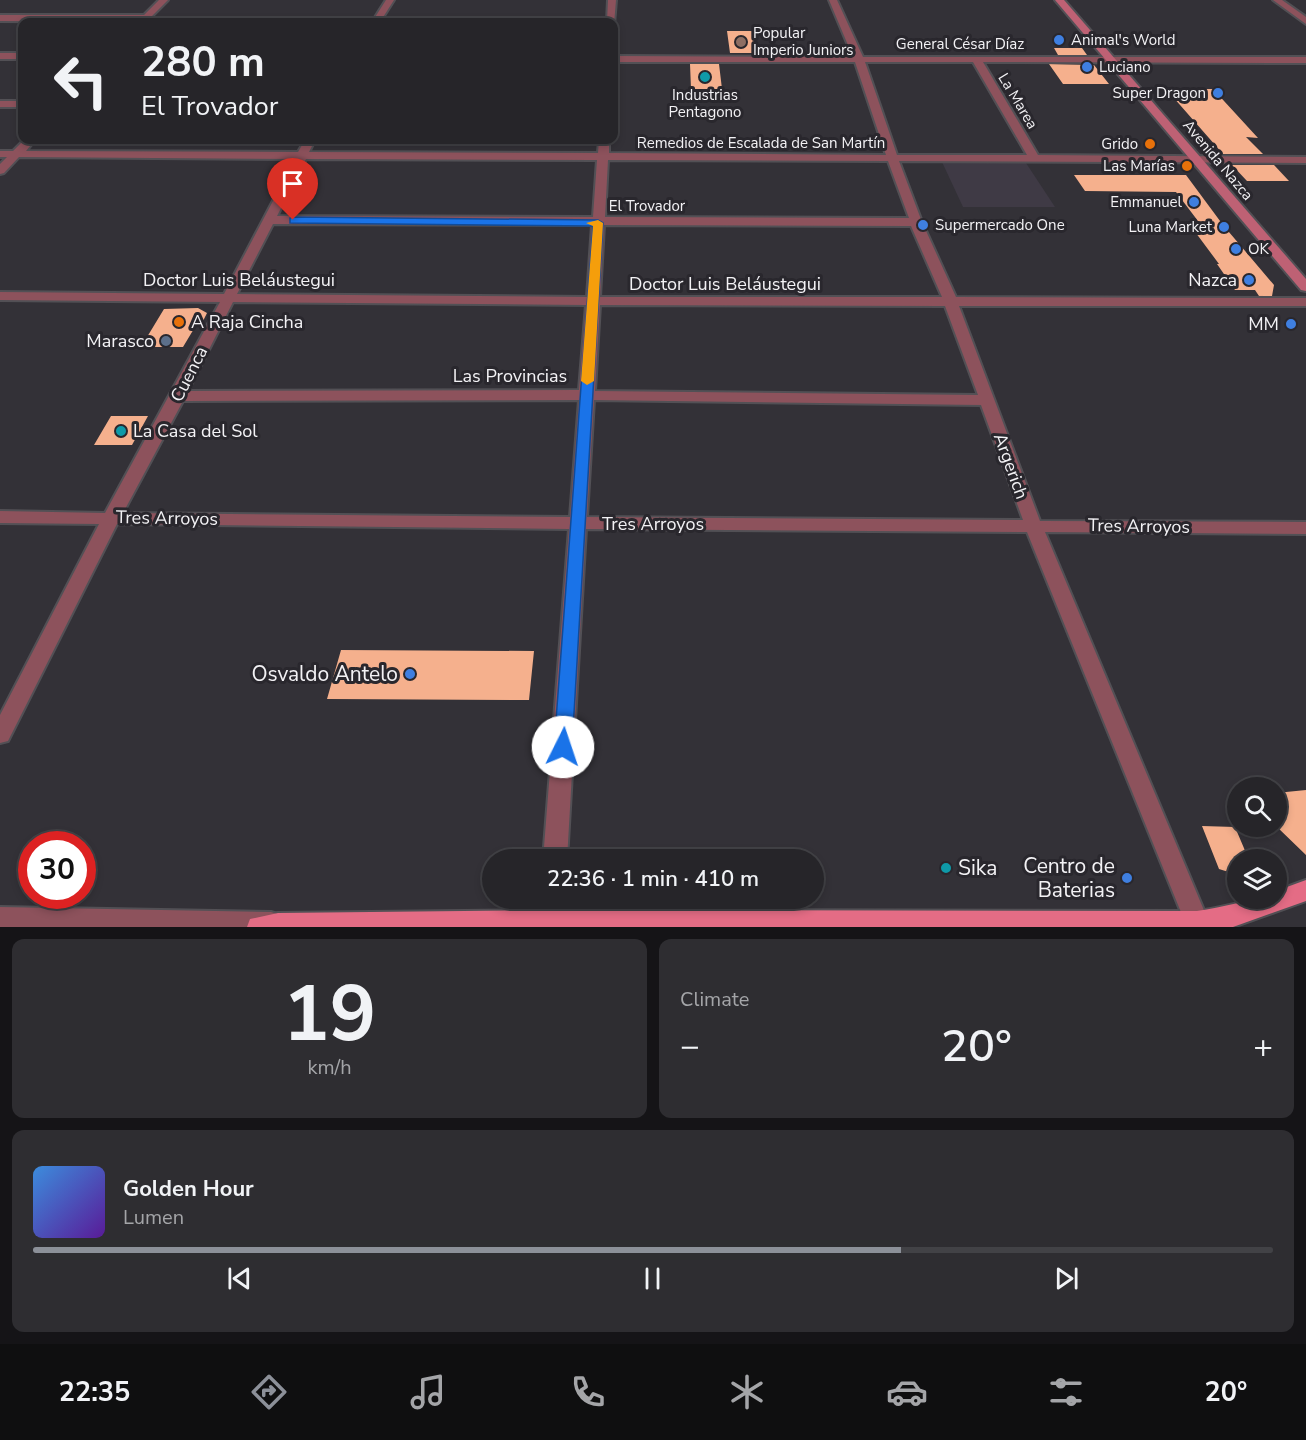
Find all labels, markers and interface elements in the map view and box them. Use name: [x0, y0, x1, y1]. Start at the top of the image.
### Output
place label: Popular Imperio Juniors: [753, 23, 854, 60]
place label: Animal's World: [1071, 30, 1175, 50]
marker: Animal's World: [1052, 33, 1066, 47]
text: 280 m: [141, 34, 265, 91]
street label: General César Díaz: [896, 34, 1024, 54]
marker: Popular Imperio Juniors: [734, 35, 748, 49]
icon: left: [42, 42, 120, 120]
place label: Luciano: [1099, 57, 1151, 77]
marker: Luciano: [1080, 60, 1094, 74]
street label: La Marea: [993, 69, 1043, 133]
marker: Industrias Pentagono: [698, 70, 712, 84]
place label: Super Dragon: [1112, 83, 1206, 103]
place label: Industrias Pentagono: [669, 85, 741, 122]
marker: Super Dragon: [1211, 86, 1225, 100]
text: El Trovador: [141, 88, 279, 125]
street label: Avenida Nazca: [1178, 116, 1258, 204]
street label: Remedios de Escalada de San Martín: [637, 133, 885, 153]
place label: Grido: [1101, 134, 1138, 154]
marker: Grido: [1143, 137, 1157, 151]
place label: Las Marías: [1103, 156, 1175, 176]
pin: [267, 158, 318, 220]
marker: Las Marías: [1180, 159, 1194, 173]
icon: arrive: [276, 167, 309, 200]
place label: Emmanuel: [1110, 192, 1183, 212]
marker: Emmanuel: [1187, 195, 1201, 209]
street label: El Trovador: [609, 196, 686, 216]
place label: Supermercado One: [935, 215, 1065, 235]
place label: Luna Market: [1129, 217, 1213, 237]
marker: Supermercado One: [916, 218, 930, 232]
marker: Luna Market: [1217, 220, 1231, 234]
place label: OK: [1248, 239, 1270, 259]
marker: OK: [1229, 242, 1243, 256]
street label: Doctor Luis Beláustegui: [143, 268, 335, 292]
place label: Nazca: [1188, 268, 1237, 292]
street label: Doctor Luis Beláustegui: [629, 272, 821, 296]
marker: Nazca: [1242, 273, 1256, 287]
place label: A Raja Cincha: [191, 310, 303, 334]
place label: MM: [1248, 312, 1279, 336]
marker: A Raja Cincha: [172, 315, 186, 329]
marker: MM: [1284, 317, 1298, 331]
place label: Marasco: [86, 329, 154, 353]
marker: Marasco: [159, 334, 173, 348]
street label: Cuenca: [165, 342, 213, 406]
street label: Las Provincias: [453, 364, 567, 388]
place label: La Casa del Sol: [133, 419, 258, 443]
marker: La Casa del Sol: [114, 424, 128, 438]
street label: Argerich: [988, 430, 1034, 502]
street label: Tres Arroyos: [116, 505, 218, 531]
street label: Tres Arroyos: [602, 512, 704, 536]
street label: Tres Arroyos: [1088, 513, 1190, 539]
place label: Osvaldo Antelo: [251, 660, 398, 688]
marker: Osvaldo Antelo: [403, 667, 417, 681]
position arrow: [531, 715, 595, 779]
map controls: [1227, 777, 1287, 909]
button: search: [1227, 777, 1287, 837]
speed limit sign: 30: [18, 831, 96, 909]
button: layers: [1227, 849, 1287, 909]
place label: Centro de Baterias: [1023, 852, 1115, 904]
place label: Sika: [958, 854, 997, 882]
marker: Sika: [939, 861, 953, 875]
text: 22:36 · 1 min · 410 m: [547, 864, 759, 894]
marker: Centro de Baterias: [1120, 871, 1134, 885]
text: 19: [283, 961, 376, 1068]
text: Climate: [680, 986, 749, 1013]
text: 20°: [941, 1016, 1012, 1077]
text: −: [680, 1024, 700, 1069]
text: +: [1253, 1024, 1273, 1069]
text: km/h: [307, 1054, 352, 1081]
text: Golden Hour: [123, 1174, 254, 1204]
text: Lumen: [123, 1204, 184, 1231]
icon: previous: [223, 1262, 256, 1295]
icon: pause: [636, 1262, 669, 1295]
icon: next: [1050, 1262, 1083, 1295]
icon: directions: [248, 1371, 290, 1413]
icon: music: [407, 1371, 449, 1413]
icon: phone: [567, 1371, 609, 1413]
icon: climate: [726, 1371, 768, 1413]
icon: car: [886, 1371, 928, 1413]
icon: filters: [1045, 1371, 1087, 1413]
text: 22:35: [59, 1374, 130, 1411]
text: 20°: [1205, 1374, 1247, 1411]

